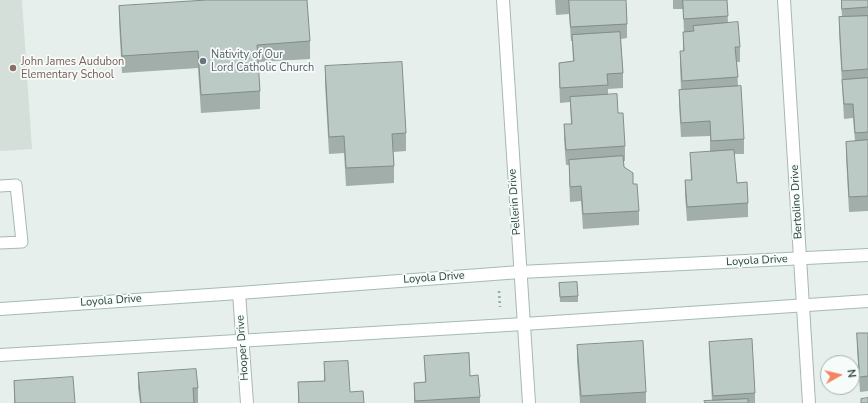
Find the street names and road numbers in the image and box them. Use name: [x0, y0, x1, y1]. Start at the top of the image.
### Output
street label: Bertolino Drive: [788, 164, 806, 240]
street label: Pellerin Drive: [506, 168, 524, 236]
street label: Loyola Drive: [726, 253, 788, 269]
street label: Loyola Drive: [403, 269, 465, 287]
street label: Loyola Drive: [80, 292, 142, 310]
street label: Hooper Drive: [234, 315, 252, 381]

